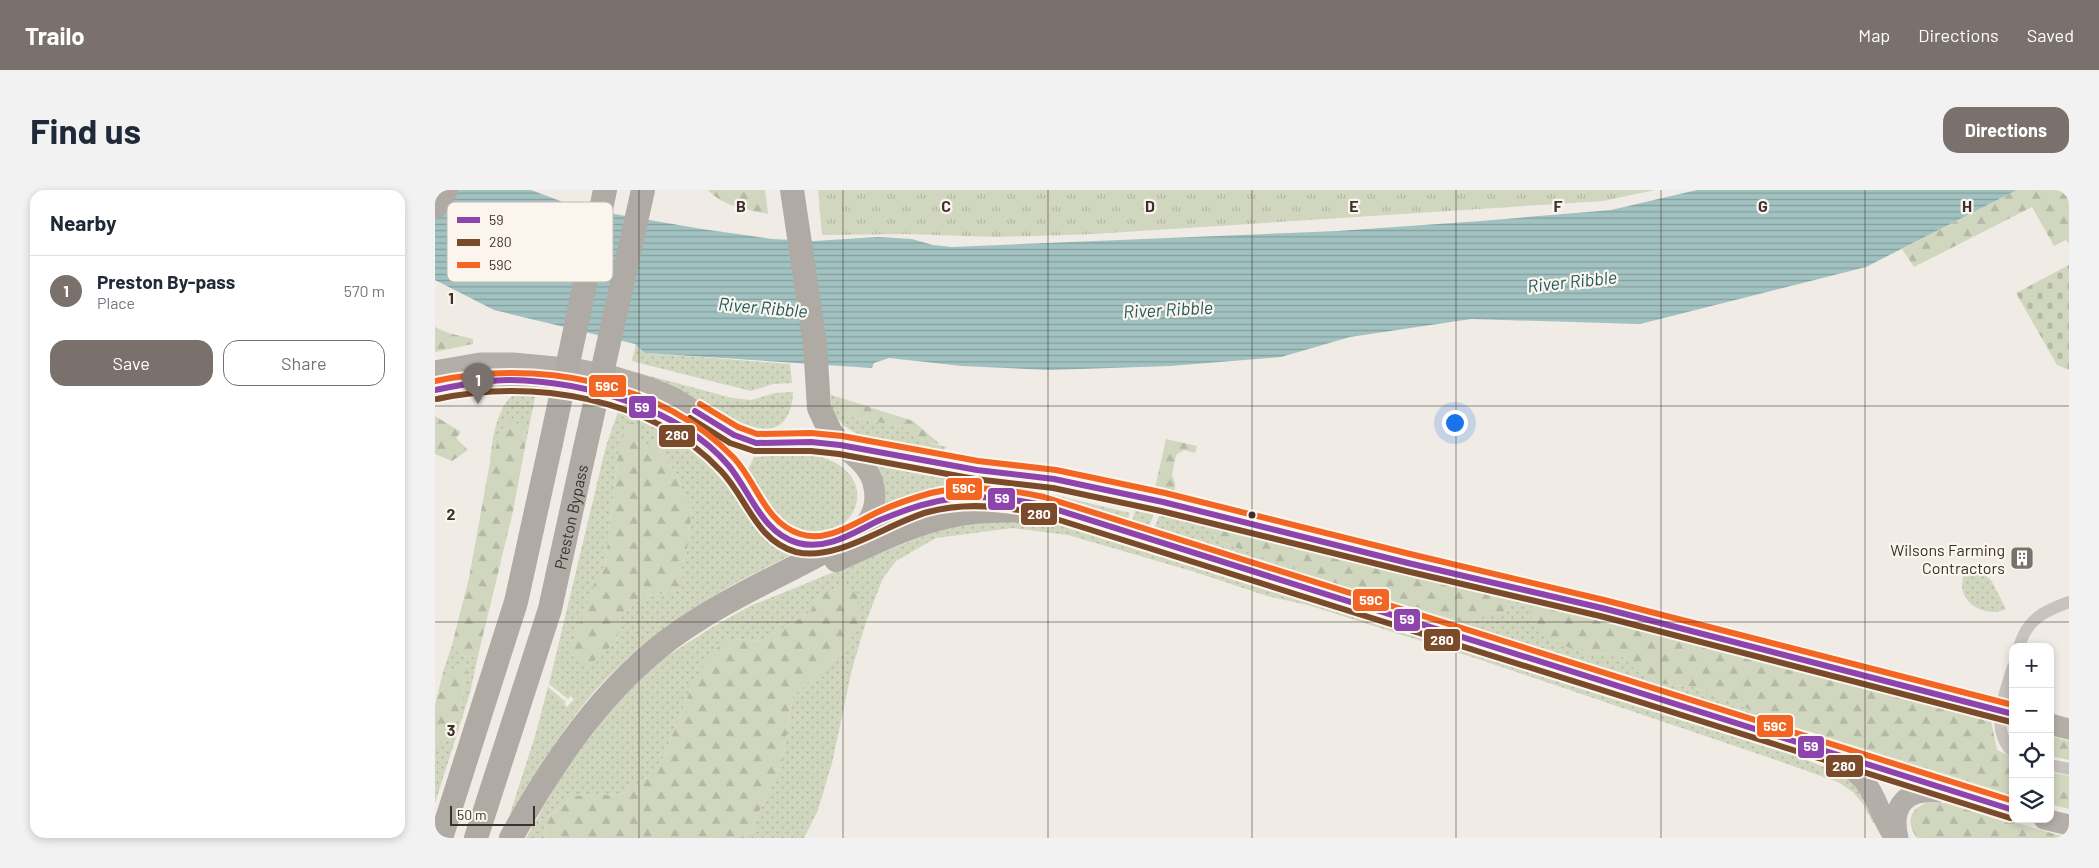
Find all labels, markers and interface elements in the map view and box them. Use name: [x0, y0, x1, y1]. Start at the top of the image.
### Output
text: Trailo: [25, 21, 85, 50]
text: Map: [1858, 24, 1890, 46]
text: Directions: [1918, 24, 1999, 46]
text: Saved: [2027, 24, 2074, 46]
button: Directions: [1943, 107, 2069, 153]
text: Find us: [30, 109, 141, 151]
text: B: [736, 196, 746, 215]
text: C: [941, 196, 951, 215]
text: D: [1145, 196, 1155, 215]
text: E: [1349, 196, 1359, 215]
text: F: [1554, 196, 1563, 215]
text: G: [1758, 196, 1768, 215]
text: H: [1962, 196, 1972, 215]
legend: [447, 202, 613, 282]
text: Nearby: [50, 210, 116, 235]
text: 59: [489, 211, 504, 228]
text: 280: [489, 233, 512, 250]
text: 59C: [489, 256, 512, 273]
water label: River Ribble: [1526, 265, 1618, 297]
text: Preston By-pass: [97, 270, 235, 293]
text: 1: [63, 281, 69, 300]
text: 570 m: [344, 281, 385, 300]
text: 1: [448, 288, 454, 307]
water label: River Ribble: [717, 292, 809, 322]
text: Place: [97, 293, 135, 312]
water label: River Ribble: [1123, 296, 1213, 322]
button: Save: [50, 340, 213, 386]
button: Share: [223, 340, 385, 386]
pin: 1: [462, 363, 494, 404]
line badge: 59C: [588, 374, 627, 398]
text: 59C: [595, 377, 619, 394]
line badge: 59: [628, 395, 657, 419]
text: 59: [635, 398, 649, 415]
your location: [1442, 410, 1468, 436]
line badge: 280: [658, 424, 696, 448]
text: 280: [665, 426, 689, 443]
street label: Preston Bypass: [549, 463, 591, 571]
line badge: 59C: [945, 477, 983, 501]
text: 59C: [952, 479, 976, 496]
line badge: 59: [987, 487, 1016, 511]
text: 59: [995, 489, 1009, 506]
line badge: 280: [1020, 502, 1058, 526]
text: 2: [447, 504, 456, 523]
text: 280: [1027, 505, 1051, 522]
unlabelled marker: [1247, 510, 1257, 520]
place label: Wilsons Farming Contractors: [1890, 540, 2005, 577]
building icon: Wilsons Farming Contractors: [2009, 545, 2035, 571]
line badge: 59C: [1352, 588, 1390, 612]
text: 59C: [1359, 591, 1383, 608]
line badge: 59: [1393, 608, 1421, 632]
text: 59: [1400, 610, 1414, 627]
line badge: 280: [1423, 628, 1461, 652]
text: 280: [1430, 631, 1454, 648]
map controls: [2009, 643, 2054, 823]
button: +: [2009, 643, 2054, 688]
button: −: [2009, 688, 2054, 733]
line badge: 59C: [1756, 714, 1794, 738]
text: 59C: [1763, 717, 1787, 734]
text: 3: [447, 720, 455, 739]
button: locate: [2009, 733, 2054, 778]
line badge: 59: [1797, 735, 1825, 759]
text: 59: [1804, 737, 1818, 754]
line badge: 280: [1825, 754, 1864, 778]
text: 280: [1832, 757, 1856, 774]
button: layers: [2009, 778, 2054, 823]
scale bar: [450, 803, 535, 826]
text: 50 m: [457, 806, 486, 823]

